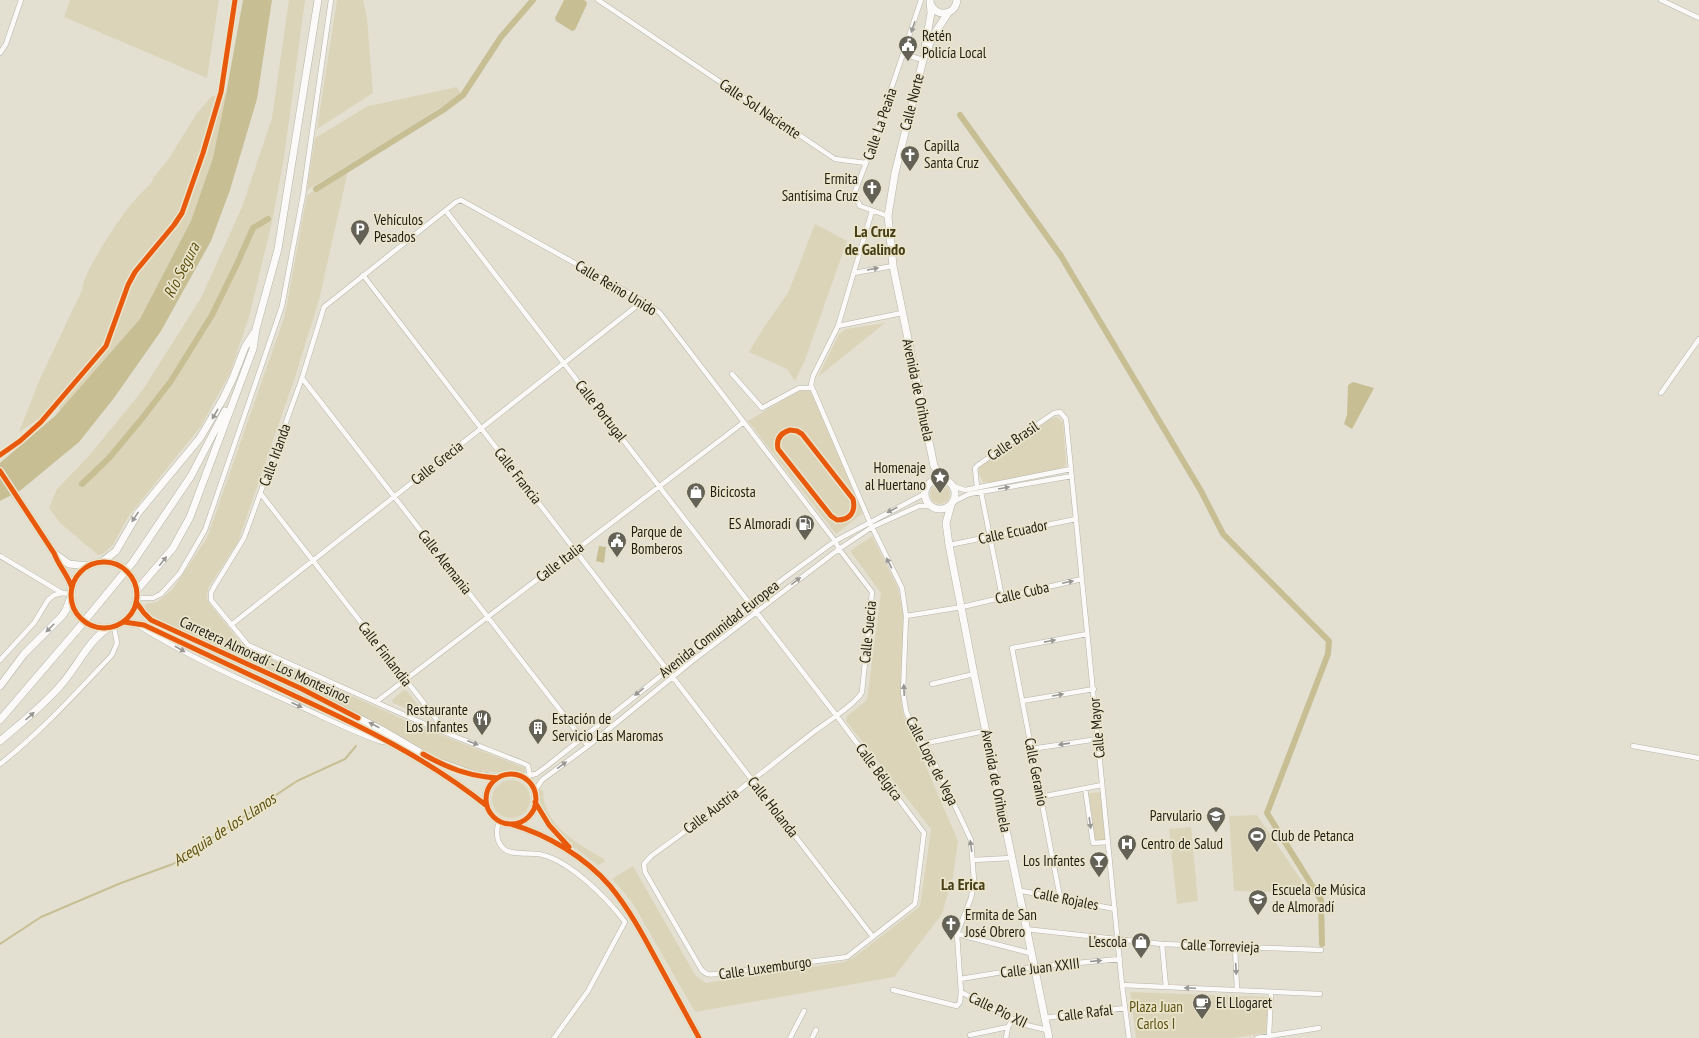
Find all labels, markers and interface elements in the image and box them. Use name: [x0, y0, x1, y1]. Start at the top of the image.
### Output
one-way arrow: [909, 21, 915, 33]
place label: Retén Policía Local: [922, 26, 987, 62]
public building icon: Retén Policía Local: [897, 34, 919, 62]
street label: Calle Norte: [895, 71, 928, 132]
street label: Calle Sol Naciente: [716, 74, 805, 143]
street label: Calle La Peaña: [858, 85, 901, 163]
place label: Capilla Santa Cruz: [924, 136, 979, 172]
church icon: Capilla Santa Cruz: [899, 144, 921, 172]
place label: Ermita Santísima Cruz: [782, 169, 858, 205]
church icon: Ermita Santísima Cruz: [861, 177, 883, 205]
place label: Vehículos Pesados: [373, 210, 423, 246]
parking icon: Vehículos Pesados: [349, 218, 371, 246]
district label: La Cruz de Galindo: [845, 221, 905, 259]
water label: Río Segura: [159, 238, 204, 301]
street label: Calle Reino Unido: [572, 256, 661, 319]
one-way arrow: [867, 266, 880, 272]
street label: Avenida de Orihuela: [898, 337, 939, 443]
street label: Calle Portugal: [571, 376, 632, 446]
one-way arrow: [211, 408, 218, 420]
street label: Calle Brasil: [983, 416, 1043, 465]
street label: Calle Irlanda: [254, 421, 295, 489]
street label: Calle Grecia: [407, 436, 467, 489]
street label: Calle Francia: [490, 444, 546, 508]
place label: Homenaje al Huertano: [865, 458, 926, 494]
place icon: Homenaje al Huertano: [929, 466, 951, 494]
shop icon: Bicicosta: [685, 481, 707, 509]
place label: Bicicosta: [710, 482, 756, 501]
one-way arrow: [998, 485, 1010, 491]
one-way arrow: [886, 507, 897, 513]
one-way arrow: [131, 512, 139, 522]
fuel station icon: ES Almoradí: [794, 513, 816, 541]
place label: ES Almoradí: [729, 514, 792, 533]
street label: Calle Ecuador: [976, 515, 1050, 548]
place label: Parque de Bomberos: [631, 522, 683, 558]
street label: Calle Alemania: [414, 525, 477, 598]
public building icon: Parque de Bomberos: [606, 530, 628, 558]
street label: Calle Italia: [532, 537, 588, 586]
one-way arrow: [158, 556, 167, 567]
one-way arrow: [885, 558, 892, 569]
street label: Avenida Comunidad Europea: [655, 576, 783, 682]
one-way arrow: [791, 577, 802, 586]
street label: Calle Cuba: [993, 577, 1051, 608]
one-way arrow: [1062, 579, 1074, 585]
street label: Calle Suecia: [855, 600, 880, 664]
street label: Carretera Almoradí - Los Montesinos: [177, 612, 354, 707]
street label: Calle Finlandia: [354, 618, 417, 690]
one-way arrow: [45, 623, 55, 633]
one-way arrow: [1043, 638, 1056, 644]
one-way arrow: [174, 645, 186, 652]
one-way arrow: [901, 683, 907, 696]
one-way arrow: [634, 688, 645, 697]
one-way arrow: [1052, 692, 1064, 698]
street label: Calle Mayor: [1084, 696, 1109, 759]
place label: Restaurante Los Infantes: [406, 700, 468, 736]
one-way arrow: [291, 702, 303, 708]
restaurant icon: Restaurante Los Infantes: [471, 708, 493, 736]
place label: Estación de Servicio Las Maromas: [552, 709, 663, 745]
one-way arrow: [25, 711, 35, 721]
street label: Calle Lope de Vega: [902, 713, 963, 808]
building icon: Estación de Servicio Las Maromas: [527, 717, 549, 745]
one-way arrow: [368, 722, 379, 728]
street label: Avenida de Orihuela: [977, 728, 1016, 834]
street label: Calle Geranio: [1021, 736, 1052, 808]
street label: Calle Bélgica: [852, 739, 907, 804]
one-way arrow: [467, 741, 479, 747]
one-way arrow: [1058, 741, 1071, 747]
one-way arrow: [556, 761, 567, 769]
street label: Calle Holanda: [744, 772, 803, 841]
street label: Calle Austria: [679, 784, 742, 838]
water label: Acequia de los Llanos: [169, 787, 281, 870]
school or university icon: Parvulario: [1205, 805, 1227, 833]
place label: Parvulario: [1150, 806, 1202, 825]
one-way arrow: [1087, 817, 1093, 829]
sports icon: Club de Petanca: [1246, 825, 1268, 853]
place label: Club de Petanca: [1271, 826, 1354, 845]
hospital icon: Centro de Salud: [1116, 833, 1138, 861]
place label: Centro de Salud: [1141, 834, 1223, 853]
one-way arrow: [968, 839, 975, 852]
bar icon: Los Infantes: [1088, 850, 1110, 878]
place label: Los Infantes: [1023, 851, 1085, 870]
district label: La Erica: [941, 874, 985, 894]
place label: Escuela de Música de Almoradí: [1272, 880, 1366, 916]
street label: Calle Rojales: [1032, 883, 1100, 914]
school or university icon: Escuela de Música de Almoradí: [1247, 888, 1269, 916]
place label: Ermita de San José Obrero: [964, 905, 1037, 941]
church icon: Ermita de San José Obrero: [940, 913, 962, 941]
shop icon: L'escola: [1130, 931, 1152, 959]
place label: L'escola: [1088, 932, 1127, 951]
street label: Calle Torrevieja: [1180, 935, 1260, 956]
street label: Calle Luxemburgo: [717, 952, 813, 983]
street label: Calle Juan XXIII: [999, 953, 1081, 982]
one-way arrow: [1090, 958, 1102, 965]
one-way arrow: [1233, 963, 1239, 976]
one-way arrow: [1184, 985, 1196, 992]
street label: Calle Pío XII: [966, 987, 1031, 1032]
cafe icon: El Llogaret: [1191, 992, 1213, 1020]
place label: El Llogaret: [1216, 993, 1272, 1012]
park label: Plaza Juan Carlos I: [1129, 997, 1183, 1033]
street label: Calle Rafal: [1056, 1000, 1114, 1025]

